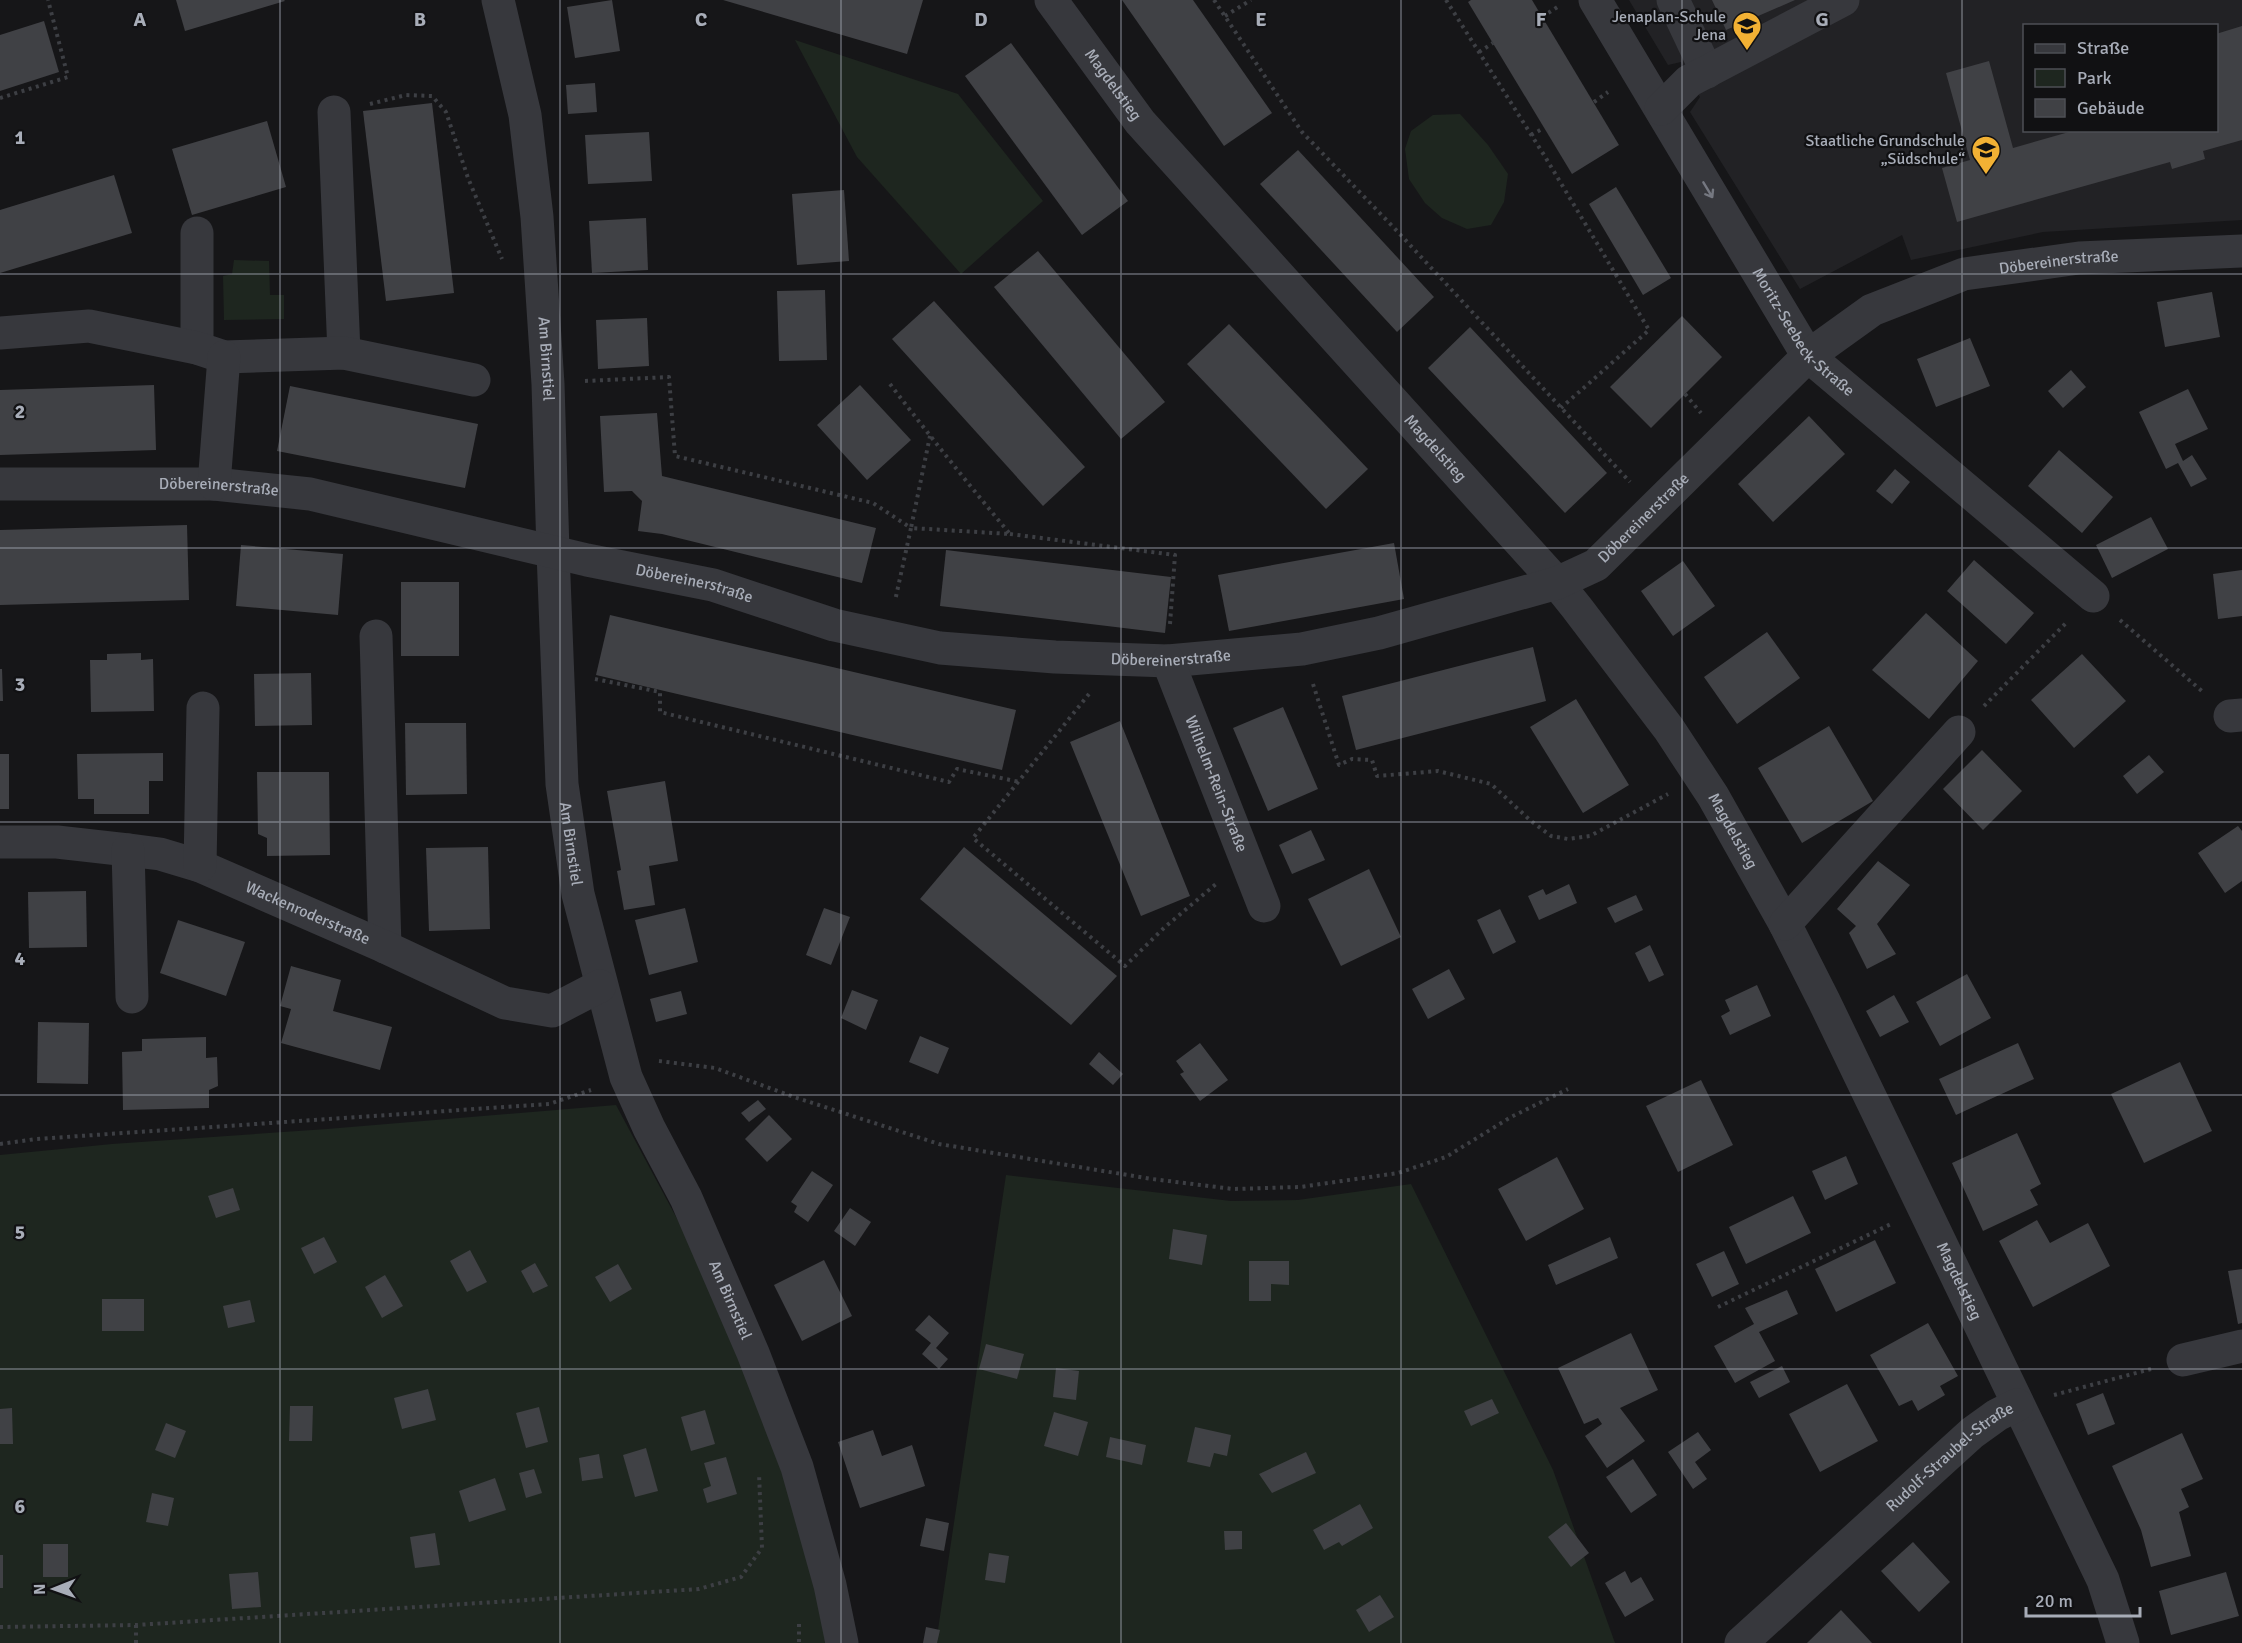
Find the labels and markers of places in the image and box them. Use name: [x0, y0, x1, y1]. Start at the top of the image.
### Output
place label: Jenaplan-Schule Jena: [1612, 7, 1726, 45]
school or university icon: Jenaplan-Schule Jena: [1731, 10, 1763, 52]
place label: Staatliche Grundschule „Südschule“: [1805, 131, 1965, 169]
school or university icon: Staatliche Grundschule „Südschule“: [1970, 134, 2002, 176]

